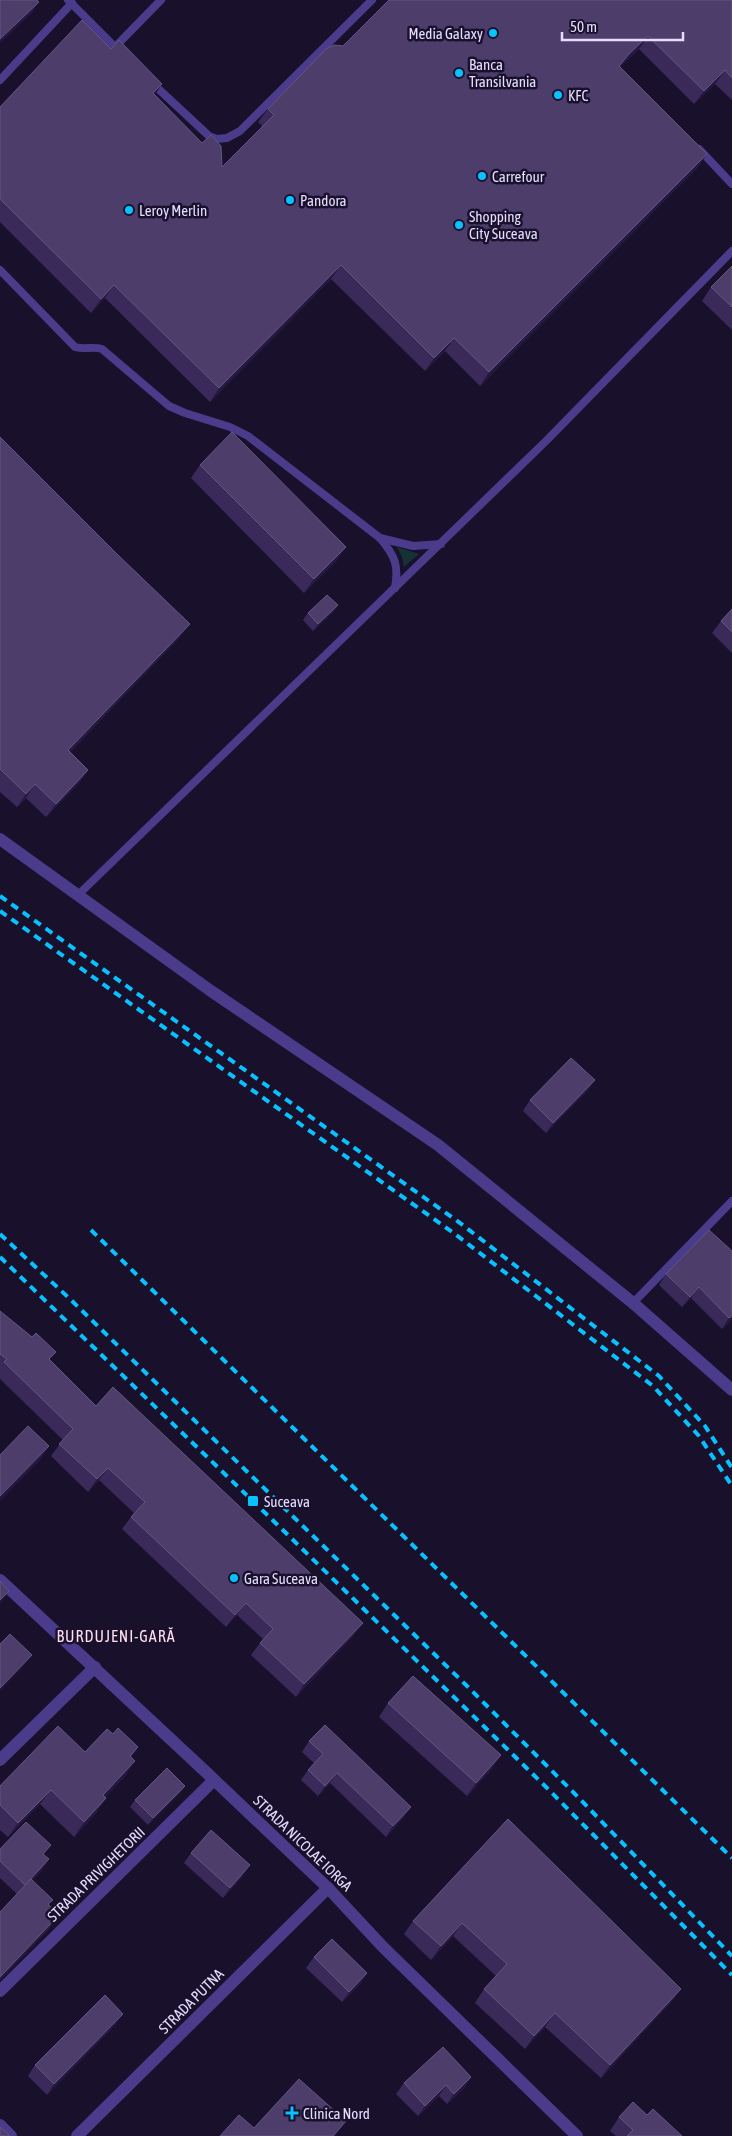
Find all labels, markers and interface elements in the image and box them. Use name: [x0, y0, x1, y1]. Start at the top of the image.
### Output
scale bar: [562, 10, 683, 42]
text: 50 m: [570, 18, 597, 35]
place label: Media Galaxy: [409, 25, 483, 42]
marker: Media Galaxy: [487, 27, 499, 39]
place label: Banca Transilvania: [469, 56, 536, 90]
marker: Banca Transilvania: [453, 67, 465, 79]
place label: KFC: [568, 87, 588, 104]
marker: KFC: [552, 89, 564, 101]
place label: Carrefour: [492, 168, 545, 185]
marker: Carrefour: [476, 170, 488, 182]
place label: Pandora: [300, 192, 347, 209]
marker: Pandora: [284, 194, 296, 206]
place label: Leroy Merlin: [139, 202, 207, 219]
marker: Leroy Merlin: [123, 204, 135, 216]
place label: Shopping City Suceava: [469, 208, 538, 242]
marker: Shopping City Suceava: [453, 219, 465, 231]
place label: Suceava: [264, 1493, 310, 1510]
marker: Suceava: [246, 1494, 260, 1508]
place label: Gara Suceava: [244, 1570, 318, 1587]
marker: Gara Suceava: [228, 1572, 240, 1584]
district label: BURDUJENI-GARĂ: [56, 1627, 176, 1645]
street label: STRADA NICOLAE IORGA: [250, 1792, 356, 1895]
street label: STRADA PRIVIGHETORII: [44, 1823, 148, 1925]
street label: STRADA PUTNA: [155, 1965, 227, 2037]
place label: Clinica Nord: [303, 2105, 370, 2122]
marker: Clinica Nord: [285, 2106, 299, 2120]

